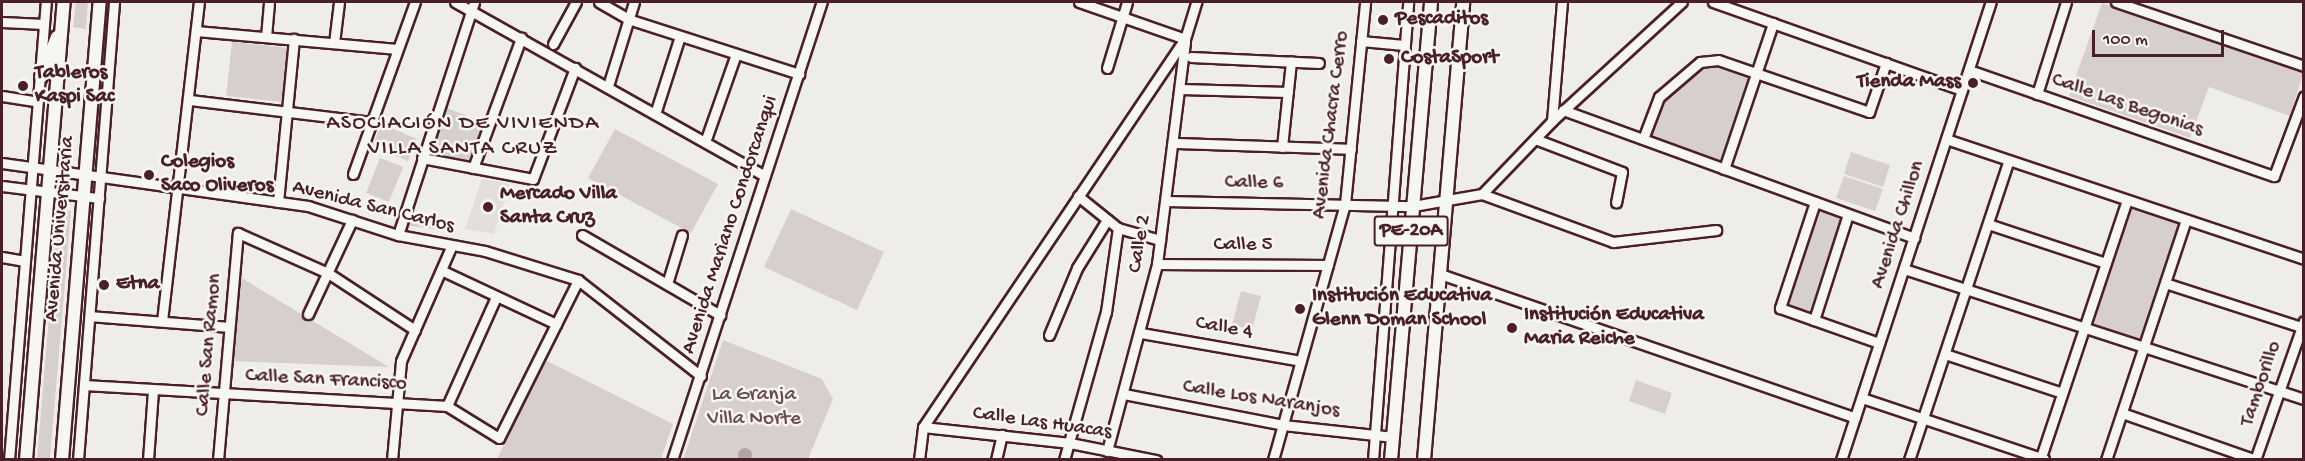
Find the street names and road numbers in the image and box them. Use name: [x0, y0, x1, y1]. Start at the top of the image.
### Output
street label: Avenida Chacra Cerro: [1308, 29, 1356, 221]
street label: Calle Las Begonias: [2048, 68, 2206, 144]
street label: Avenida Mariano Condorcanqui: [677, 93, 785, 357]
street label: Avenida Universitaria: [40, 135, 82, 323]
street label: Avenida Chillon: [1866, 158, 1932, 292]
street label: Calle 6: [1224, 171, 1284, 197]
street label: Avenida San Carlos: [289, 176, 457, 240]
street label: Calle 2: [1124, 213, 1158, 275]
road number: PE-20A: [1374, 214, 1448, 248]
street label: Calle 5: [1213, 233, 1273, 259]
street label: Calle San Ramon: [191, 273, 229, 417]
street label: Calle 4: [1193, 312, 1255, 346]
street label: Tamborillo: [2236, 338, 2288, 430]
street label: Calle San Francisco: [245, 364, 407, 398]
street label: Calle Los Naranjos: [1181, 375, 1341, 425]
street label: Calle Las Huacas: [971, 402, 1113, 446]

